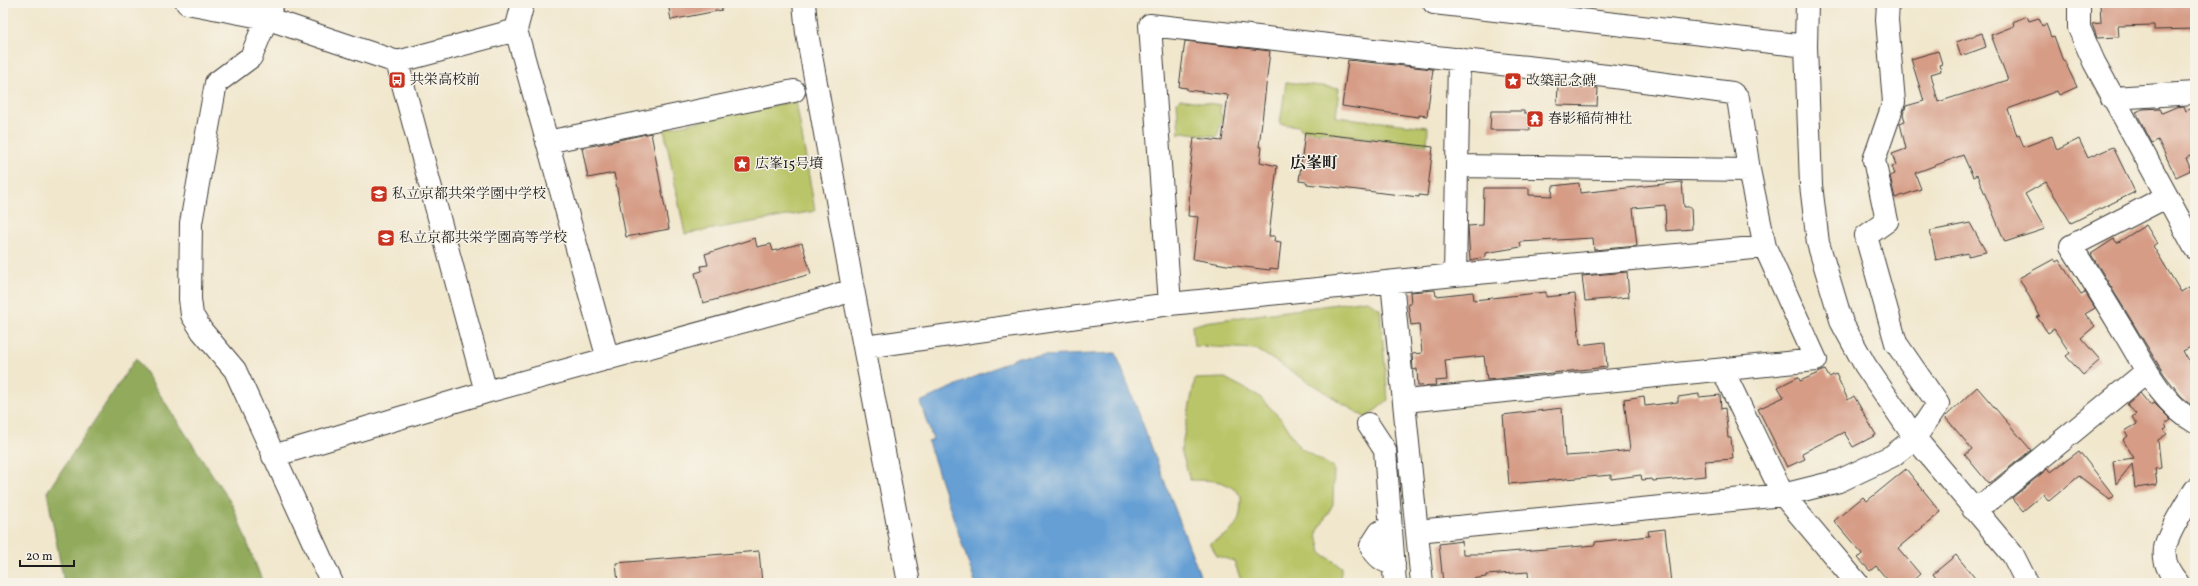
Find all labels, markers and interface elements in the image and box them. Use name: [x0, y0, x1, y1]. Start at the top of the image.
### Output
bus stop icon: 共栄高校前: [387, 70, 407, 90]
place label: 共栄高校前: [410, 71, 480, 90]
place icon: 改築記念碑: [1503, 71, 1523, 91]
place label: 改築記念碑: [1526, 72, 1596, 91]
temple icon: 春影稲荷神社: [1525, 109, 1545, 129]
place label: 春影稲荷神社: [1548, 110, 1632, 129]
district label: 広峯町: [1290, 153, 1338, 175]
place icon: 広峯15号墳: [732, 154, 752, 174]
place label: 広峯15号墳: [755, 155, 823, 174]
school or university icon: 私立京都共栄学園中学校: [369, 184, 389, 204]
place label: 私立京都共栄学園中学校: [392, 185, 546, 204]
school or university icon: 私立京都共栄学園高等学校: [376, 228, 396, 248]
place label: 私立京都共栄学園高等学校: [399, 229, 567, 248]
scale bar: [20, 542, 74, 568]
text: 20 m: [26, 549, 53, 565]

